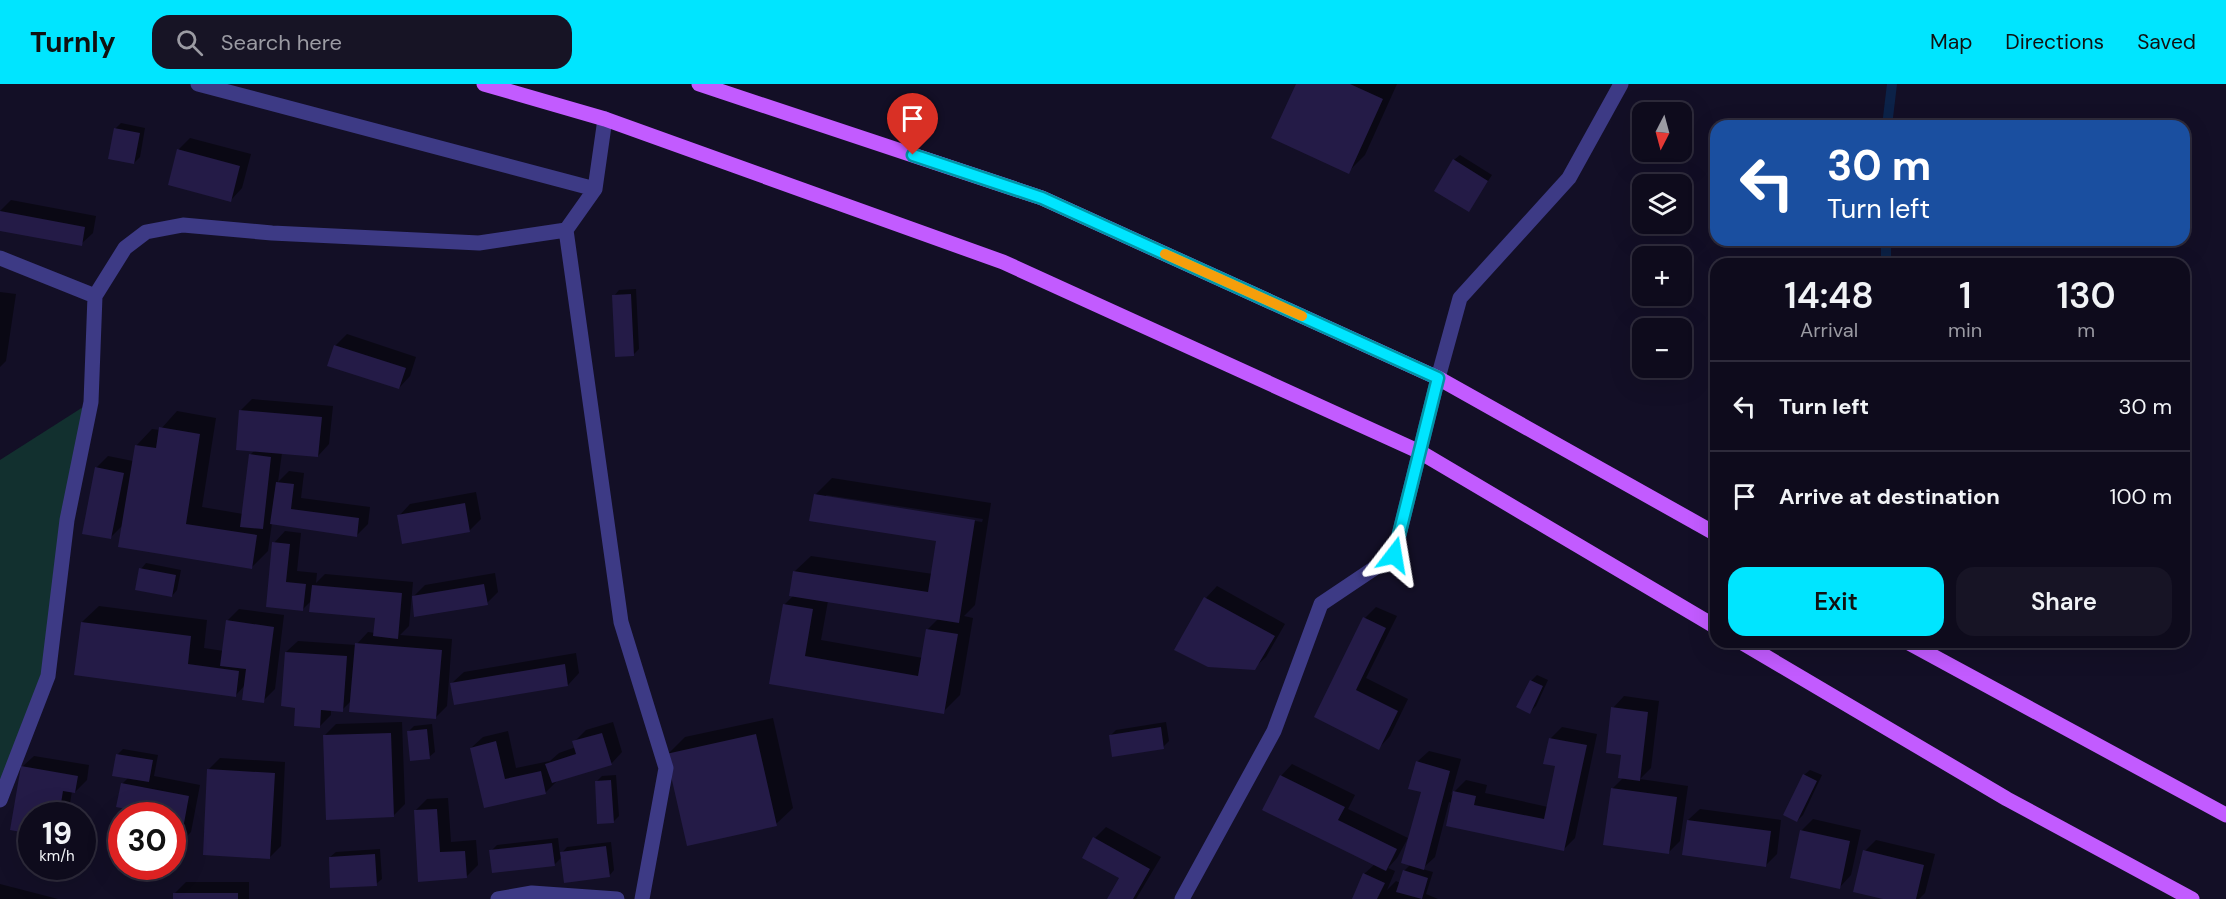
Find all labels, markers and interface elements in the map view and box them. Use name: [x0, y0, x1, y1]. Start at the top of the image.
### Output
search box: [152, 15, 572, 69]
text: Turnly: [30, 24, 116, 61]
icon: search: [173, 26, 206, 59]
text: Search here: [221, 28, 342, 57]
text: Map: [1930, 28, 1972, 56]
text: Directions: [2005, 28, 2104, 56]
text: Saved: [2137, 28, 2196, 56]
pin: [887, 93, 938, 155]
icon: arrive: [896, 102, 929, 135]
north arrow: [1632, 102, 1692, 162]
map controls: [1632, 102, 1692, 378]
text: 30 m: [1827, 138, 1931, 193]
icon: left: [1728, 144, 1806, 222]
button: layers: [1632, 174, 1692, 234]
text: Turn left: [1827, 191, 1930, 226]
button: +: [1632, 246, 1692, 306]
text: 14:48: [1784, 272, 1874, 319]
text: 1: [1959, 272, 1971, 319]
text: 130: [2056, 272, 2116, 319]
text: Arrival: [1800, 317, 1858, 343]
text: min: [1948, 317, 1982, 343]
text: m: [2077, 317, 2095, 343]
button: −: [1632, 318, 1692, 378]
icon: left: [1728, 390, 1761, 423]
text: Turn left: [1779, 392, 1869, 421]
text: 30 m: [2118, 392, 2172, 421]
icon: arrive: [1728, 480, 1761, 513]
text: Arrive at destination: [1779, 482, 2000, 511]
text: 100 m: [2110, 482, 2172, 511]
position arrow: [1362, 523, 1426, 587]
button: Exit: [1728, 567, 1944, 636]
button: Share: [1956, 567, 2172, 636]
speed limit sign: 30: [108, 802, 186, 880]
text: 19: [42, 814, 72, 853]
text: km/h: [39, 846, 75, 866]

